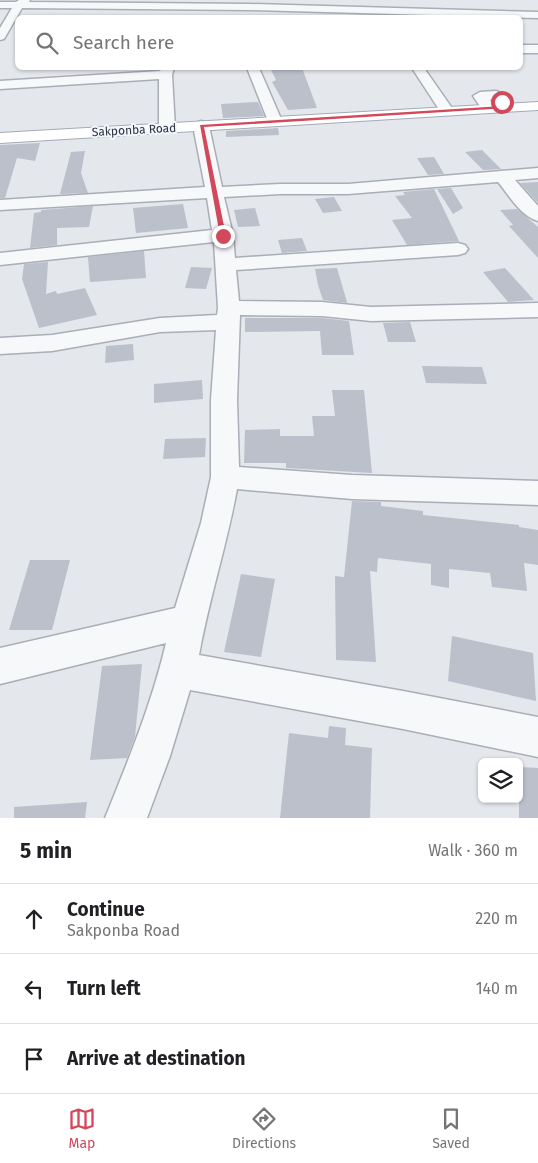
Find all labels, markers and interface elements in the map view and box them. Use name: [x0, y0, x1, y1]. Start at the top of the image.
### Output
search box: [15, 15, 523, 70]
icon: search: [33, 29, 61, 57]
text: Search here: [73, 31, 174, 54]
route start: [491, 91, 514, 114]
street label: Sakponba Road: [91, 121, 177, 139]
route end: [212, 225, 235, 248]
map controls: [478, 758, 523, 803]
button: layers: [478, 758, 523, 803]
text: 5 min: [20, 838, 72, 864]
text: Walk · 360 m: [428, 841, 518, 860]
text: Continue: [67, 898, 145, 921]
icon: ahead: [20, 905, 48, 933]
text: 220 m: [475, 909, 518, 928]
text: Sakponba Road: [67, 921, 180, 940]
icon: left: [20, 975, 48, 1003]
text: Turn left: [67, 977, 141, 1000]
text: 140 m: [476, 979, 518, 998]
icon: arrive: [20, 1045, 48, 1073]
text: Arrive at destination: [67, 1047, 246, 1070]
tab: Map: [68, 1105, 96, 1152]
tab: Directions: [232, 1105, 296, 1152]
tab: Saved: [432, 1105, 470, 1152]

